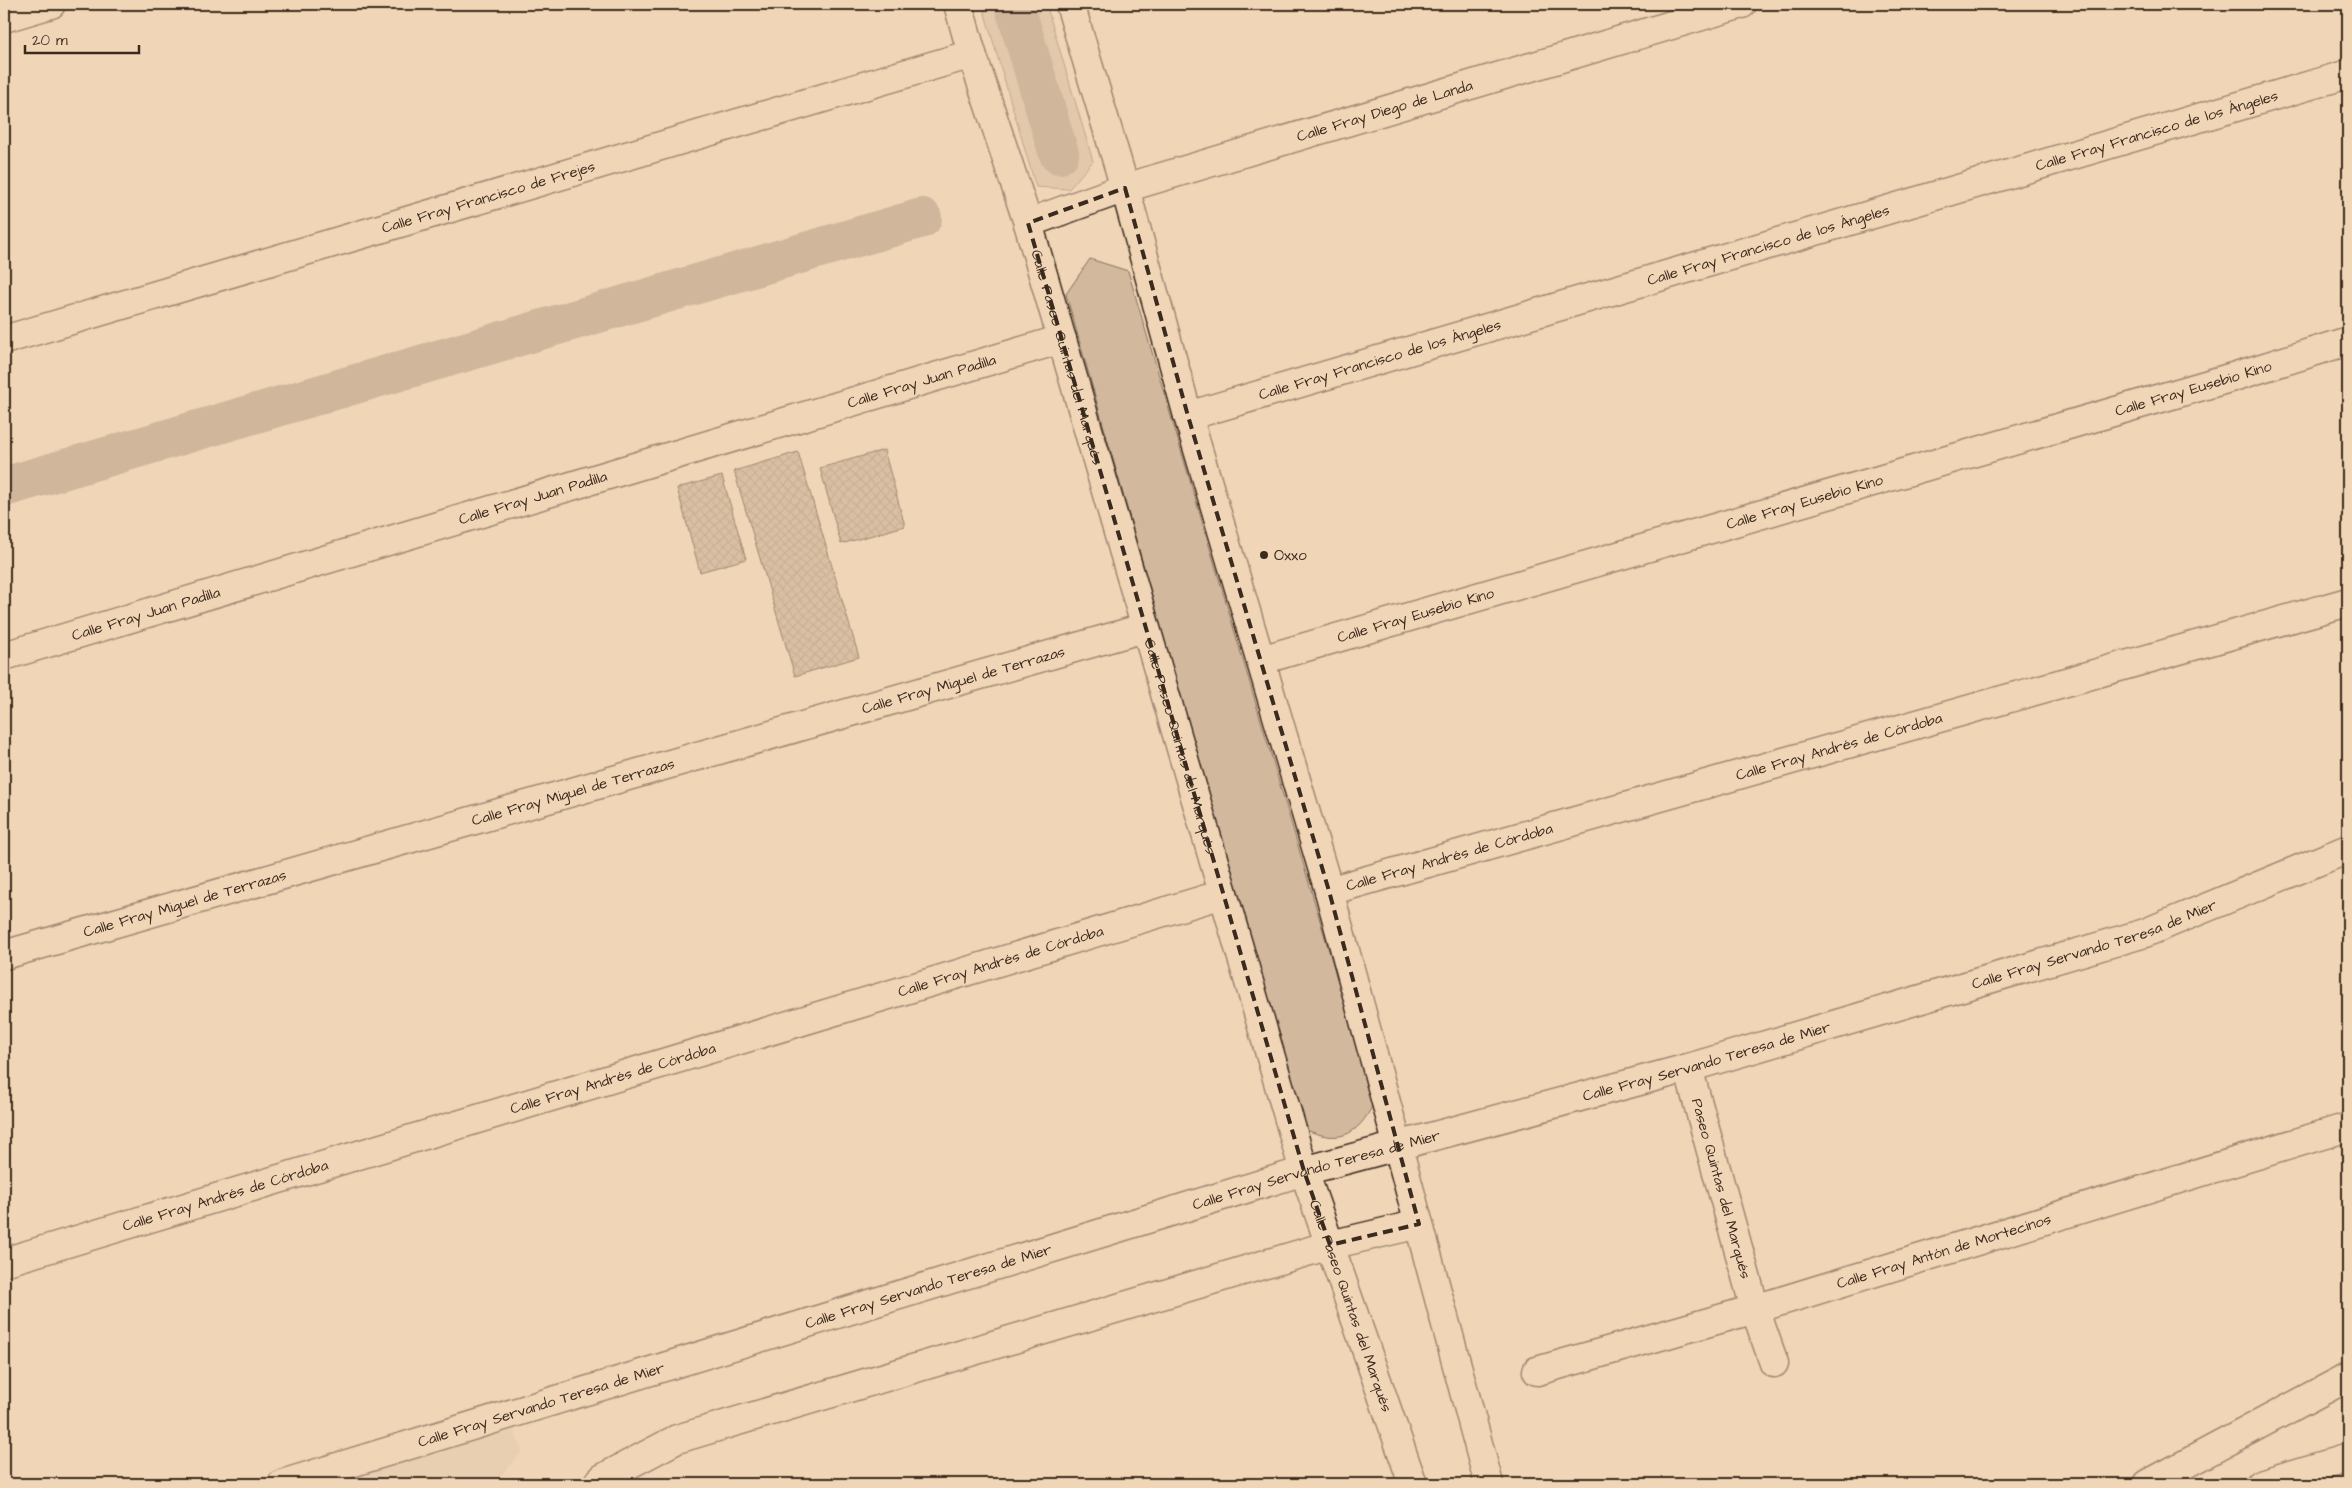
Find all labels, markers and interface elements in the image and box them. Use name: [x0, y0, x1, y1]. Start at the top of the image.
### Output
scale bar: [25, 22, 139, 54]
text: 20 m: [32, 30, 68, 51]
street label: Calle Fray Diego de Landa: [1294, 74, 1475, 147]
street label: Calle Fray Francisco de los Ángeles: [2033, 85, 2281, 176]
street label: Calle Fray Francisco de Frejes: [379, 155, 598, 238]
street label: Calle Fray Francisco de los Ángeles: [1645, 199, 1893, 291]
street label: Calle Paseo Quintas del Marqués: [1026, 247, 1109, 468]
street label: Calle Fray Francisco de los Ángeles: [1256, 314, 1504, 405]
street label: Calle Fray Juan Padilla: [845, 349, 999, 413]
street label: Calle Fray Eusebio Kino: [2112, 355, 2275, 421]
street label: Calle Fray Juan Padilla: [456, 465, 610, 530]
street label: Calle Fray Eusebio Kino: [1724, 469, 1886, 535]
place label: Oxxo: [1274, 545, 1307, 566]
marker: Oxxo: [1258, 549, 1270, 561]
street label: Calle Fray Juan Padilla: [69, 581, 223, 646]
street label: Calle Fray Eusebio Kino: [1335, 582, 1497, 648]
street label: Calle Paseo Quintas del Marqués: [1139, 636, 1222, 857]
street label: Calle Fray Miguel de Terrazas: [859, 641, 1068, 719]
street label: Calle Fray Andrés de Córdoba: [1733, 707, 1945, 786]
street label: Calle Fray Miguel de Terrazas: [469, 753, 678, 831]
street label: Calle Fray Andrés de Córdoba: [1344, 818, 1555, 896]
street label: Calle Fray Miguel de Terrazas: [81, 864, 289, 942]
street label: Calle Fray Servando Teresa de Mier: [1969, 894, 2220, 994]
street label: Calle Fray Andrés de Córdoba: [895, 920, 1106, 1002]
street label: Calle Fray Servando Teresa de Mier: [1580, 1016, 1833, 1106]
street label: Calle Fray Andrés de Córdoba: [507, 1037, 719, 1119]
street label: Paseo Quintas del Marqués: [1686, 1096, 1757, 1281]
street label: Calle Fray Servando Teresa de Mier: [1190, 1124, 1442, 1215]
street label: Calle Fray Andrés de Córdoba: [120, 1154, 331, 1236]
street label: Calle Paseo Quintas del Marqués: [1304, 1197, 1398, 1415]
street label: Calle Fray Antón de Mortecinos: [1834, 1208, 2054, 1294]
street label: Calle Fray Servando Teresa de Mier: [802, 1238, 1054, 1334]
street label: Calle Fray Servando Teresa de Mier: [415, 1357, 667, 1452]

